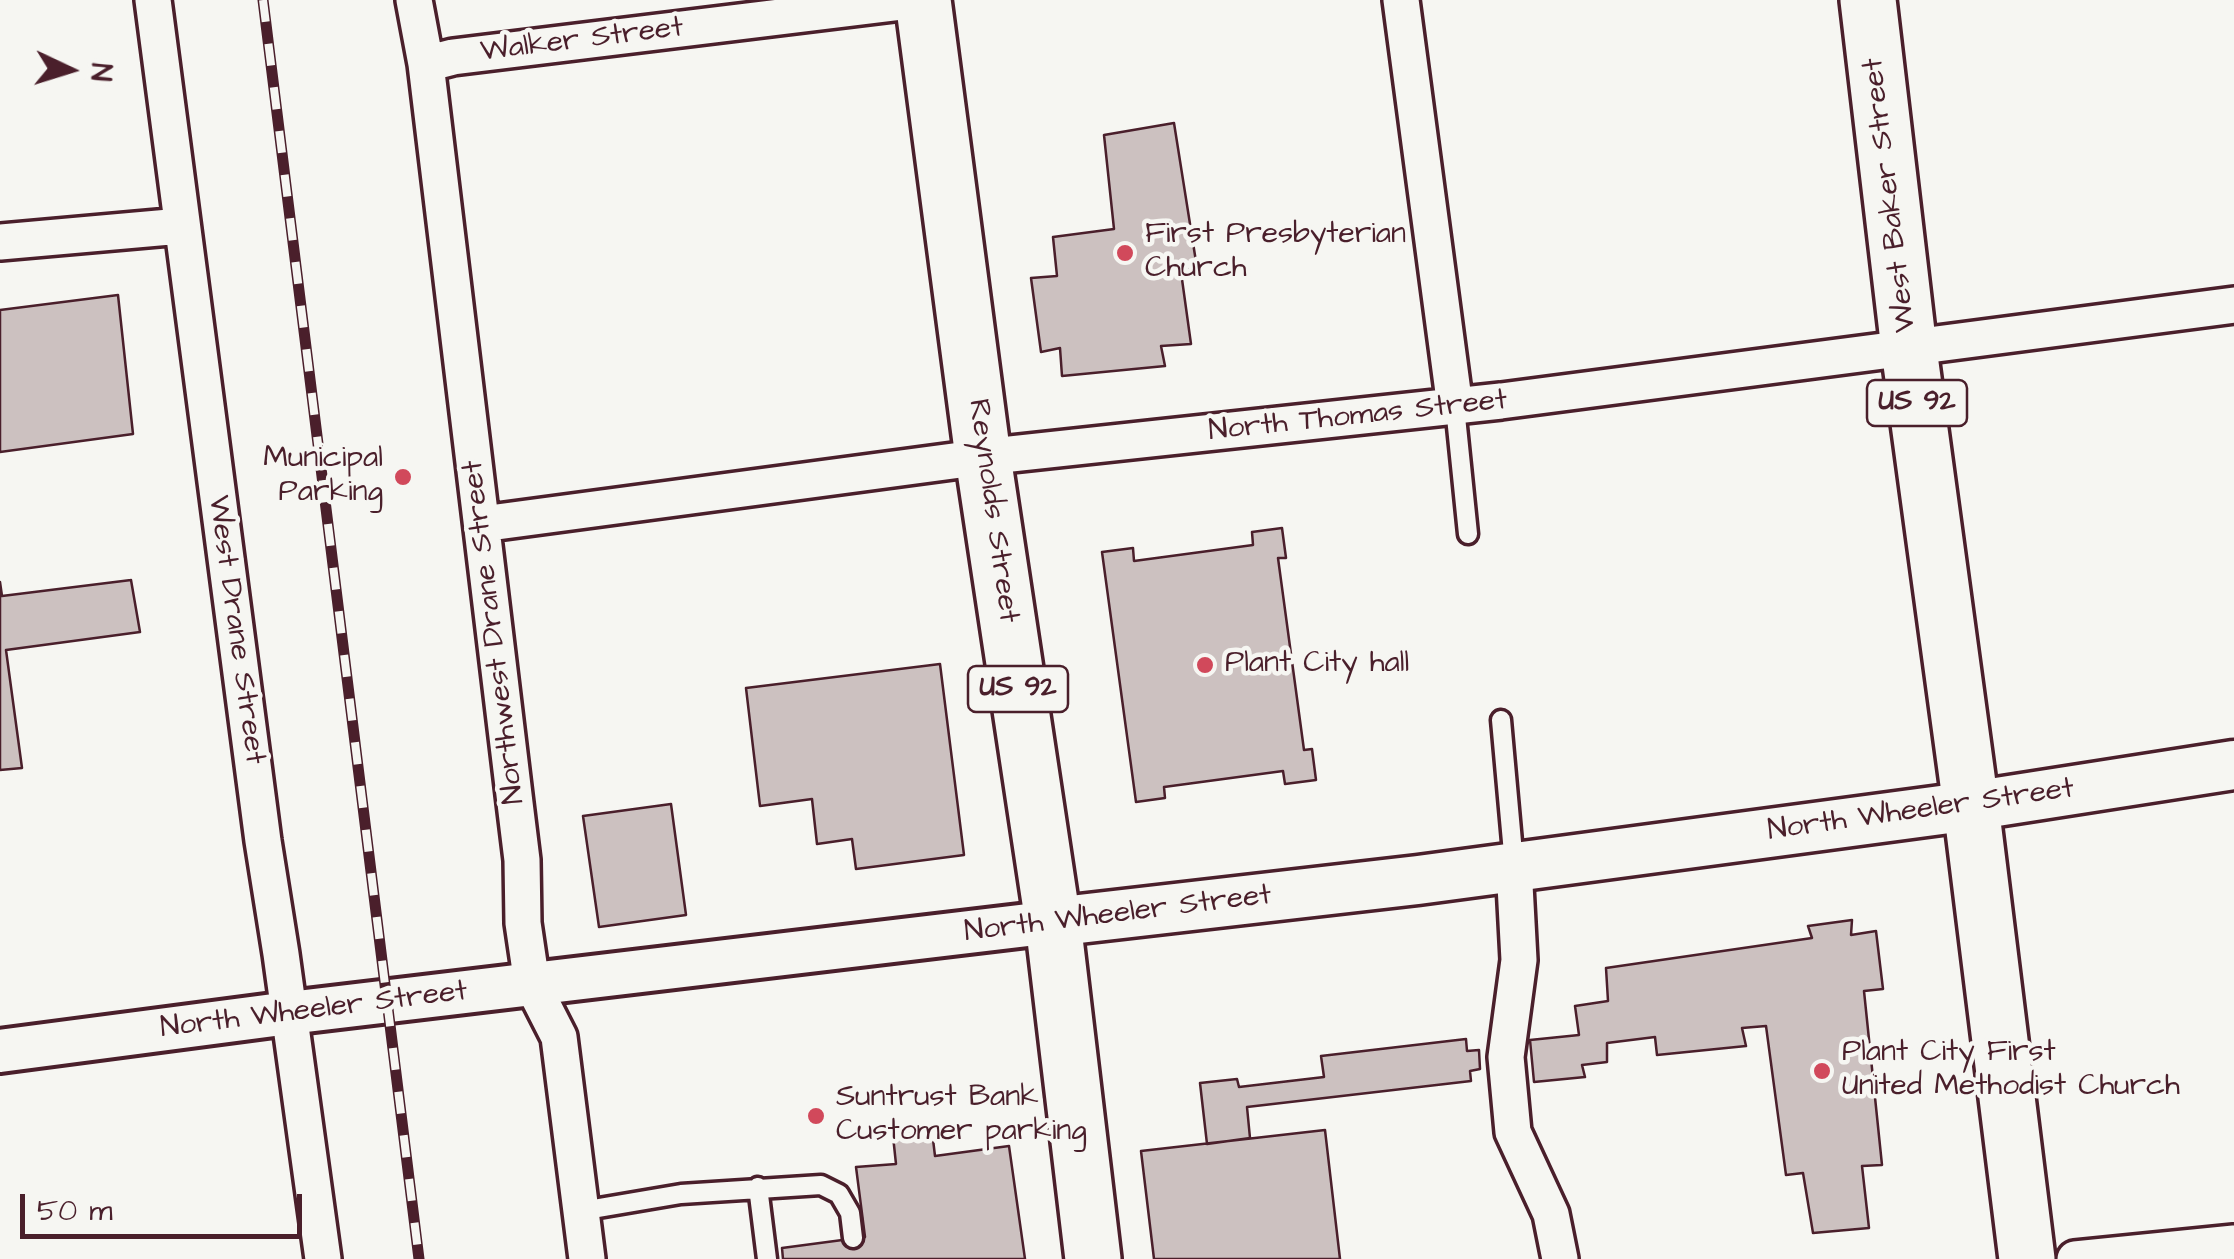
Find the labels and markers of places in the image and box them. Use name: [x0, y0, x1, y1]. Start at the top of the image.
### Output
place label: First Presbyterian Church: [1145, 218, 1406, 288]
marker: First Presbyterian Church: [1114, 242, 1136, 264]
place label: Municipal Parking: [263, 442, 383, 512]
marker: Municipal Parking: [392, 466, 414, 488]
place label: Plant City hall: [1225, 647, 1409, 683]
marker: Plant City hall: [1194, 654, 1216, 676]
place label: Plant City First United Methodist Church: [1842, 1036, 2180, 1106]
marker: Plant City First United Methodist Church: [1811, 1060, 1833, 1082]
place label: Suntrust Bank Customer parking: [836, 1081, 1087, 1152]
marker: Suntrust Bank Customer parking: [805, 1105, 827, 1127]

